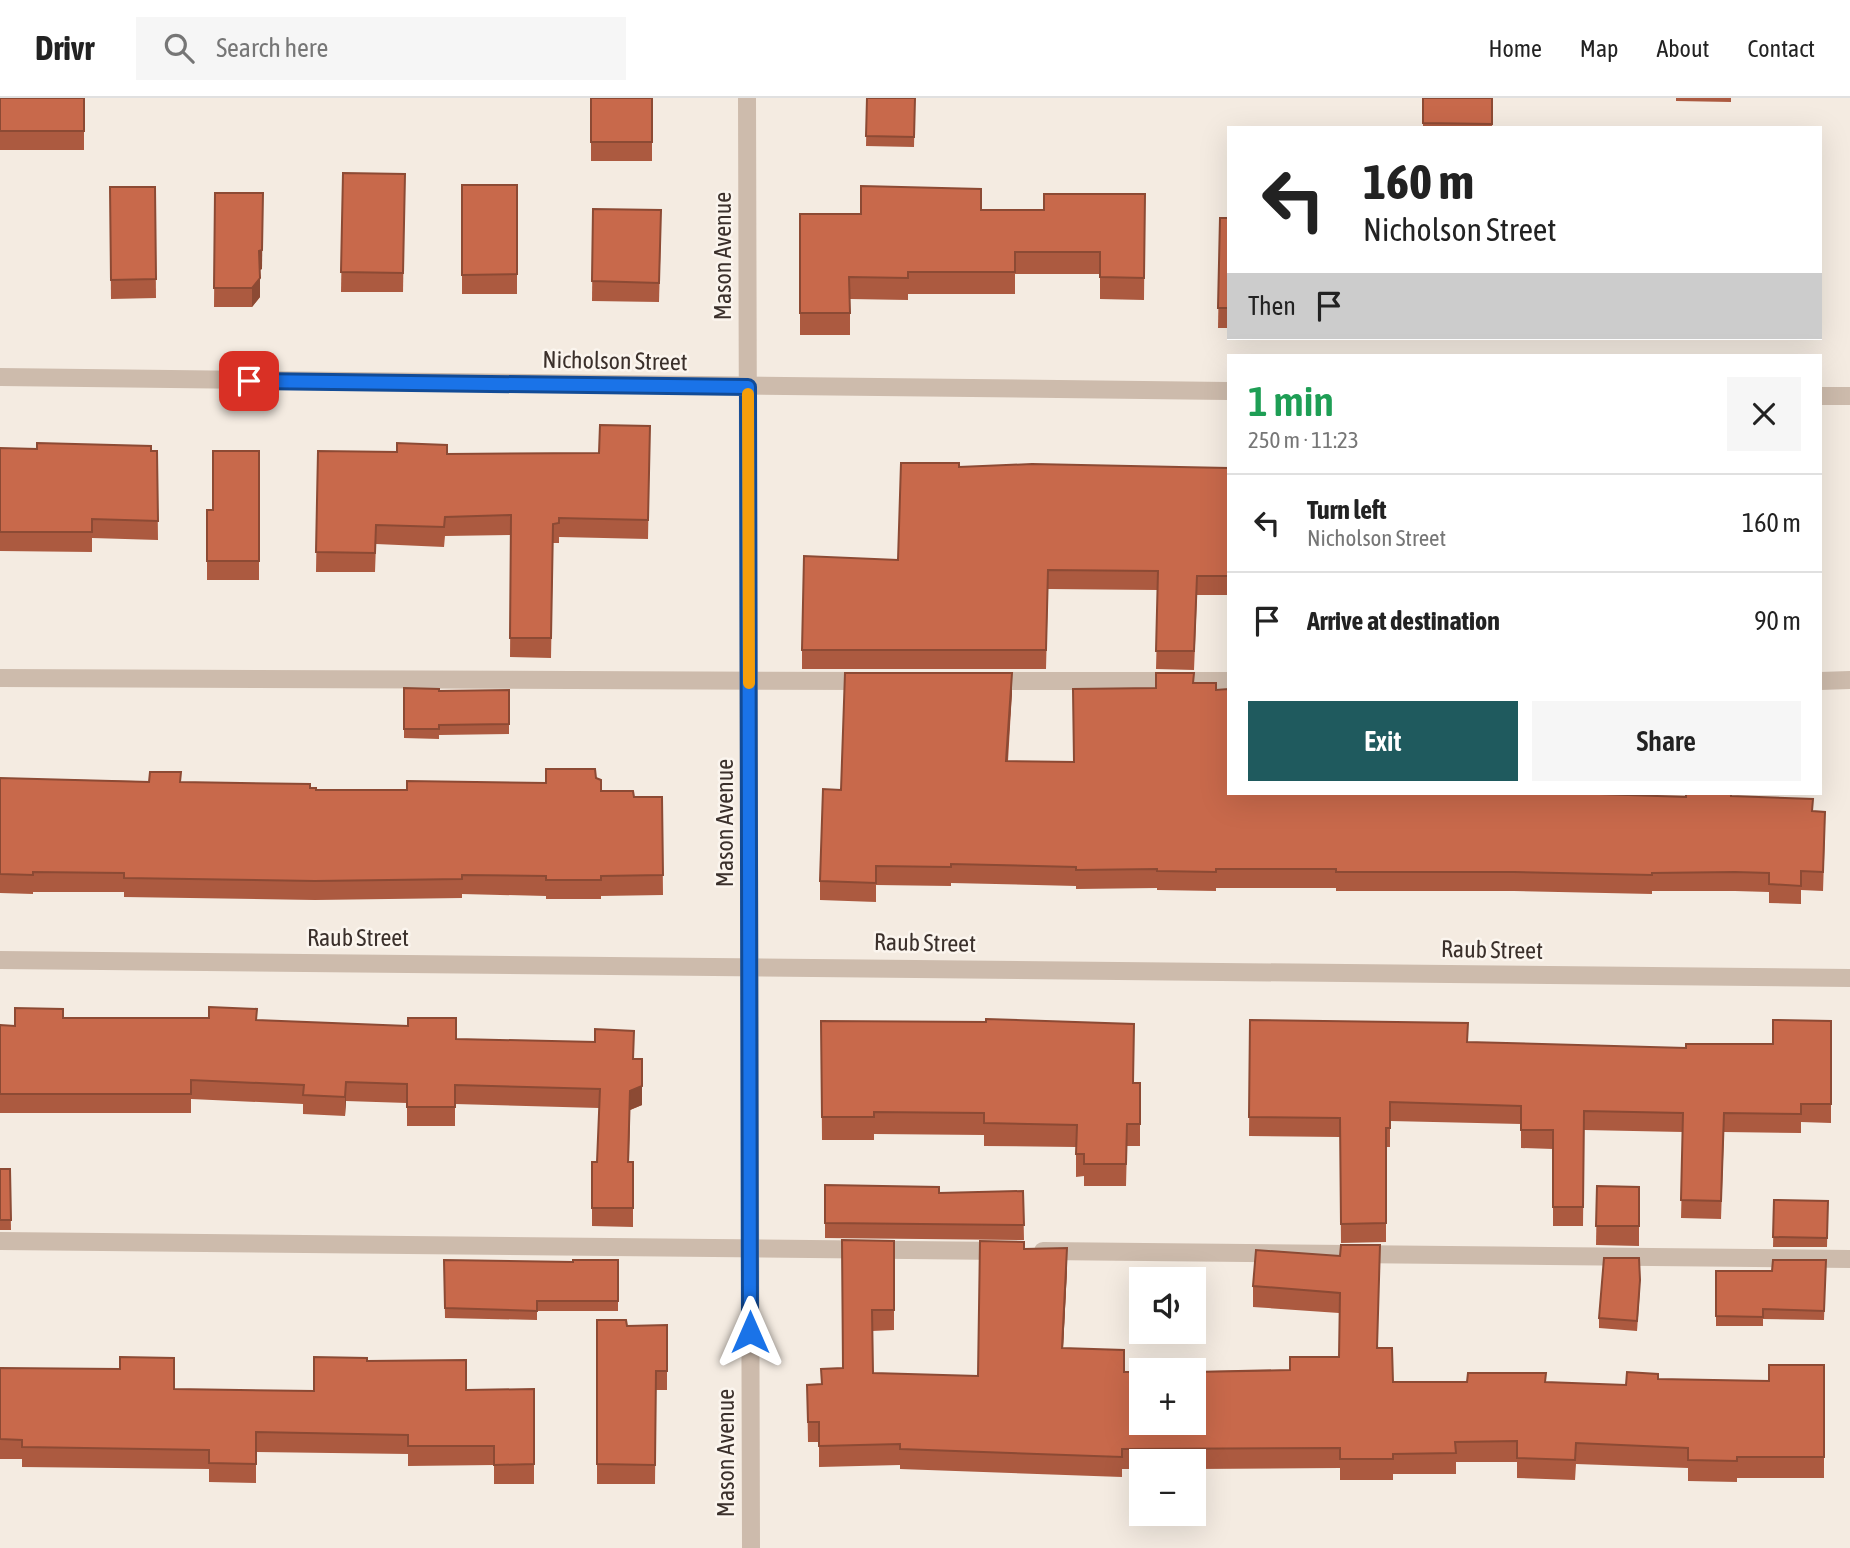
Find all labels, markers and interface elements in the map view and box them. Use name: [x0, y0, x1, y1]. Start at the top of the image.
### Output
search box: [136, 17, 626, 80]
text: Drivr: [35, 29, 94, 67]
icon: search: [160, 29, 198, 67]
text: Search here: [216, 33, 328, 63]
text: Home: [1488, 35, 1542, 62]
text: Map: [1580, 35, 1618, 62]
text: About: [1656, 35, 1709, 62]
text: Contact: [1747, 35, 1815, 62]
text: 160 m: [1363, 153, 1474, 209]
icon: left: [1248, 154, 1339, 245]
street label: Mason Avenue: [709, 192, 736, 320]
text: Nicholson Street: [1363, 211, 1557, 248]
icon: arrive: [1310, 287, 1348, 325]
text: Then: [1248, 291, 1296, 321]
street label: Nicholson Street: [542, 346, 688, 375]
pin: [219, 351, 279, 411]
icon: arrive: [230, 362, 268, 400]
text: 1 min: [1248, 377, 1334, 425]
button: close: [1727, 377, 1801, 451]
text: 250 m · 11:23: [1248, 427, 1359, 453]
text: Turn left: [1307, 495, 1387, 525]
icon: left: [1248, 504, 1286, 542]
text: 160 m: [1742, 508, 1801, 538]
text: Nicholson Street: [1307, 525, 1446, 551]
icon: arrive: [1248, 602, 1286, 640]
text: Arrive at destination: [1307, 606, 1500, 636]
text: 90 m: [1754, 606, 1801, 636]
button: Exit: [1248, 701, 1518, 781]
button: Share: [1532, 701, 1801, 781]
street label: Mason Avenue: [711, 759, 738, 887]
street label: Raub Street: [307, 924, 409, 951]
street label: Raub Street: [874, 928, 976, 957]
street label: Raub Street: [1441, 935, 1543, 964]
map controls: [1129, 1267, 1206, 1526]
button: sound: [1129, 1267, 1206, 1344]
position arrow: [713, 1295, 787, 1369]
button: +: [1129, 1358, 1206, 1435]
street label: Mason Avenue: [712, 1389, 739, 1517]
button: −: [1129, 1449, 1206, 1526]

